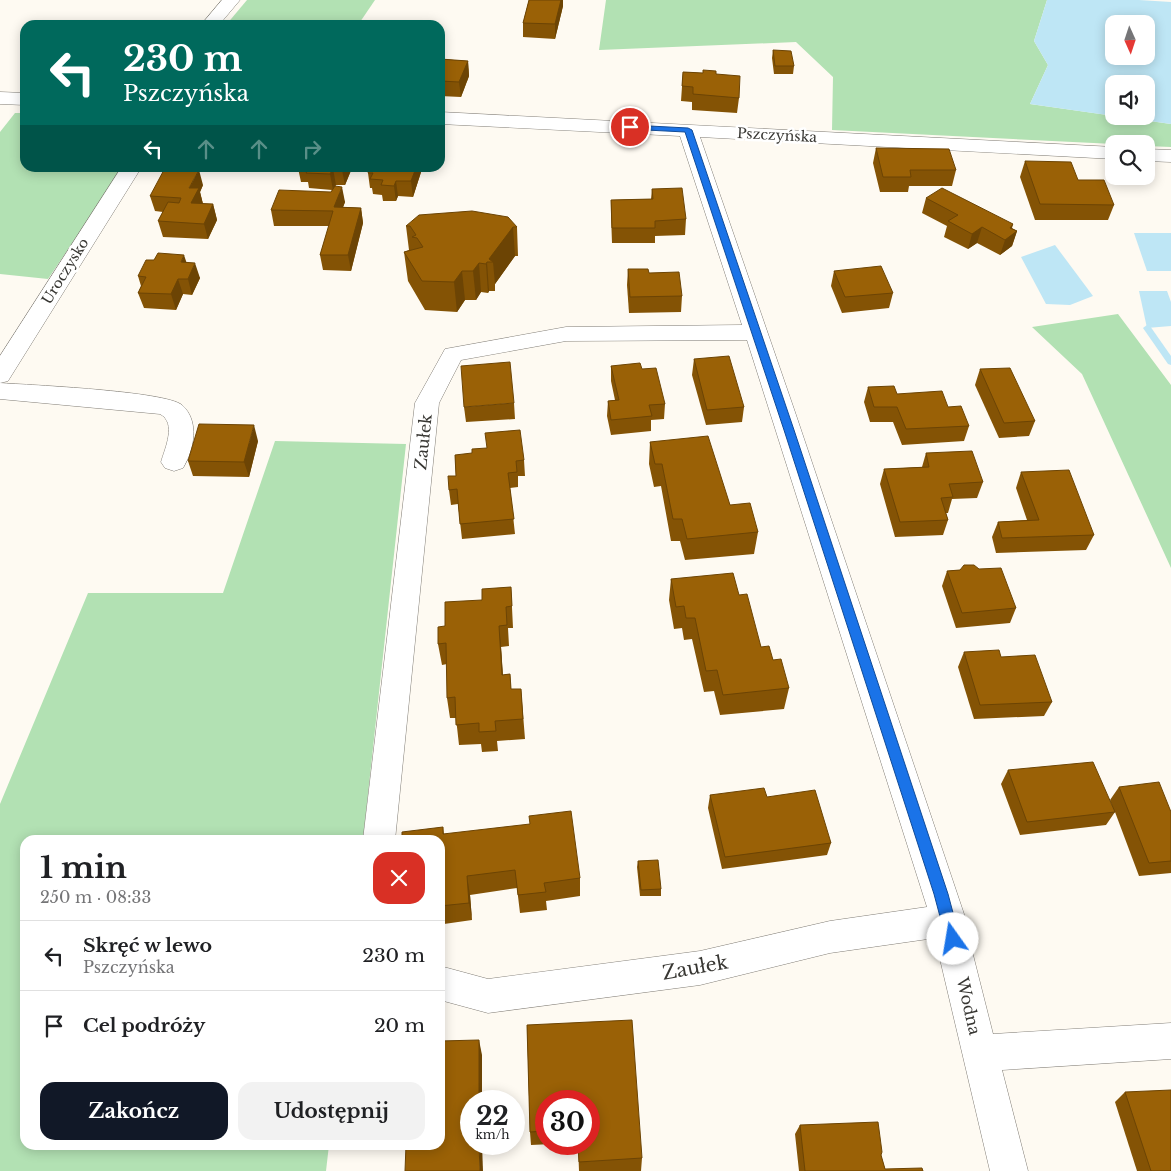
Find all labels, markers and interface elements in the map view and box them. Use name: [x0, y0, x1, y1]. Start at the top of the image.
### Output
north arrow: [1105, 15, 1155, 65]
map controls: [1105, 15, 1155, 185]
text: 230 m: [123, 37, 243, 80]
icon: left: [40, 40, 105, 105]
button: sound: [1105, 75, 1155, 125]
text: Pszczyńska: [123, 80, 249, 107]
pin: [609, 106, 651, 148]
icon: arrive: [616, 113, 644, 141]
street label: Pszczyńska: [736, 124, 818, 146]
icon: left: [139, 135, 167, 163]
icon: ahead: [192, 135, 220, 163]
icon: ahead: [245, 135, 273, 163]
icon: right: [298, 135, 326, 163]
button: search: [1105, 135, 1155, 185]
street label: Uroczysko: [38, 234, 92, 308]
street label: Zaułek: [410, 413, 436, 471]
text: 1 min: [40, 849, 127, 886]
button: close: [373, 852, 425, 904]
text: 250 m · 08:33: [40, 887, 151, 907]
position arrow: [926, 912, 978, 964]
text: Skręć w lewo: [83, 934, 212, 957]
icon: left: [40, 942, 68, 970]
text: 230 m: [362, 944, 425, 967]
street label: Zaułek: [660, 950, 730, 985]
text: Pszczyńska: [83, 957, 175, 977]
street label: Wodna: [952, 974, 985, 1037]
icon: arrive: [40, 1012, 68, 1040]
text: Cel podróży: [83, 1014, 205, 1037]
text: 20 m: [374, 1014, 425, 1037]
button: Zakończ: [40, 1082, 228, 1140]
button: Udostępnij: [238, 1082, 425, 1140]
speed limit sign: 30: [535, 1090, 600, 1155]
text: 22: [476, 1101, 509, 1132]
text: km/h: [475, 1127, 510, 1142]

